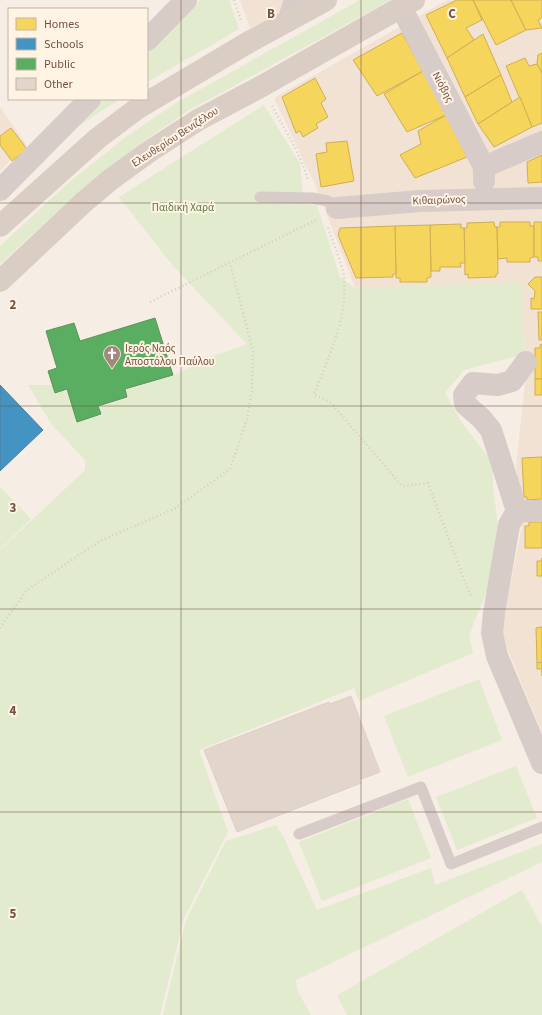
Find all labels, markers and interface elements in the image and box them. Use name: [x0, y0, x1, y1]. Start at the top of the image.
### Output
text: B: [267, 5, 275, 23]
text: C: [448, 5, 456, 23]
legend: [8, 8, 148, 100]
text: Homes: [44, 16, 79, 33]
text: Schools: [44, 36, 84, 53]
text: Public: [44, 56, 76, 73]
street label: Νιόβης: [429, 69, 457, 105]
text: Other: [44, 76, 74, 93]
street label: Ελευθερίου Βενιζέλου: [129, 103, 221, 171]
street label: Κιθαιρώνος: [412, 192, 466, 208]
park label: Παιδική Χαρά: [152, 200, 214, 215]
text: 2: [10, 296, 17, 314]
place label: Ιερός Ναός Αποστόλου Παύλου: [125, 341, 214, 369]
church icon: Ιερός Ναός Αποστόλου Παύλου: [102, 344, 122, 369]
text: 3: [10, 499, 17, 517]
text: 4: [10, 702, 17, 720]
text: 5: [10, 905, 17, 923]

